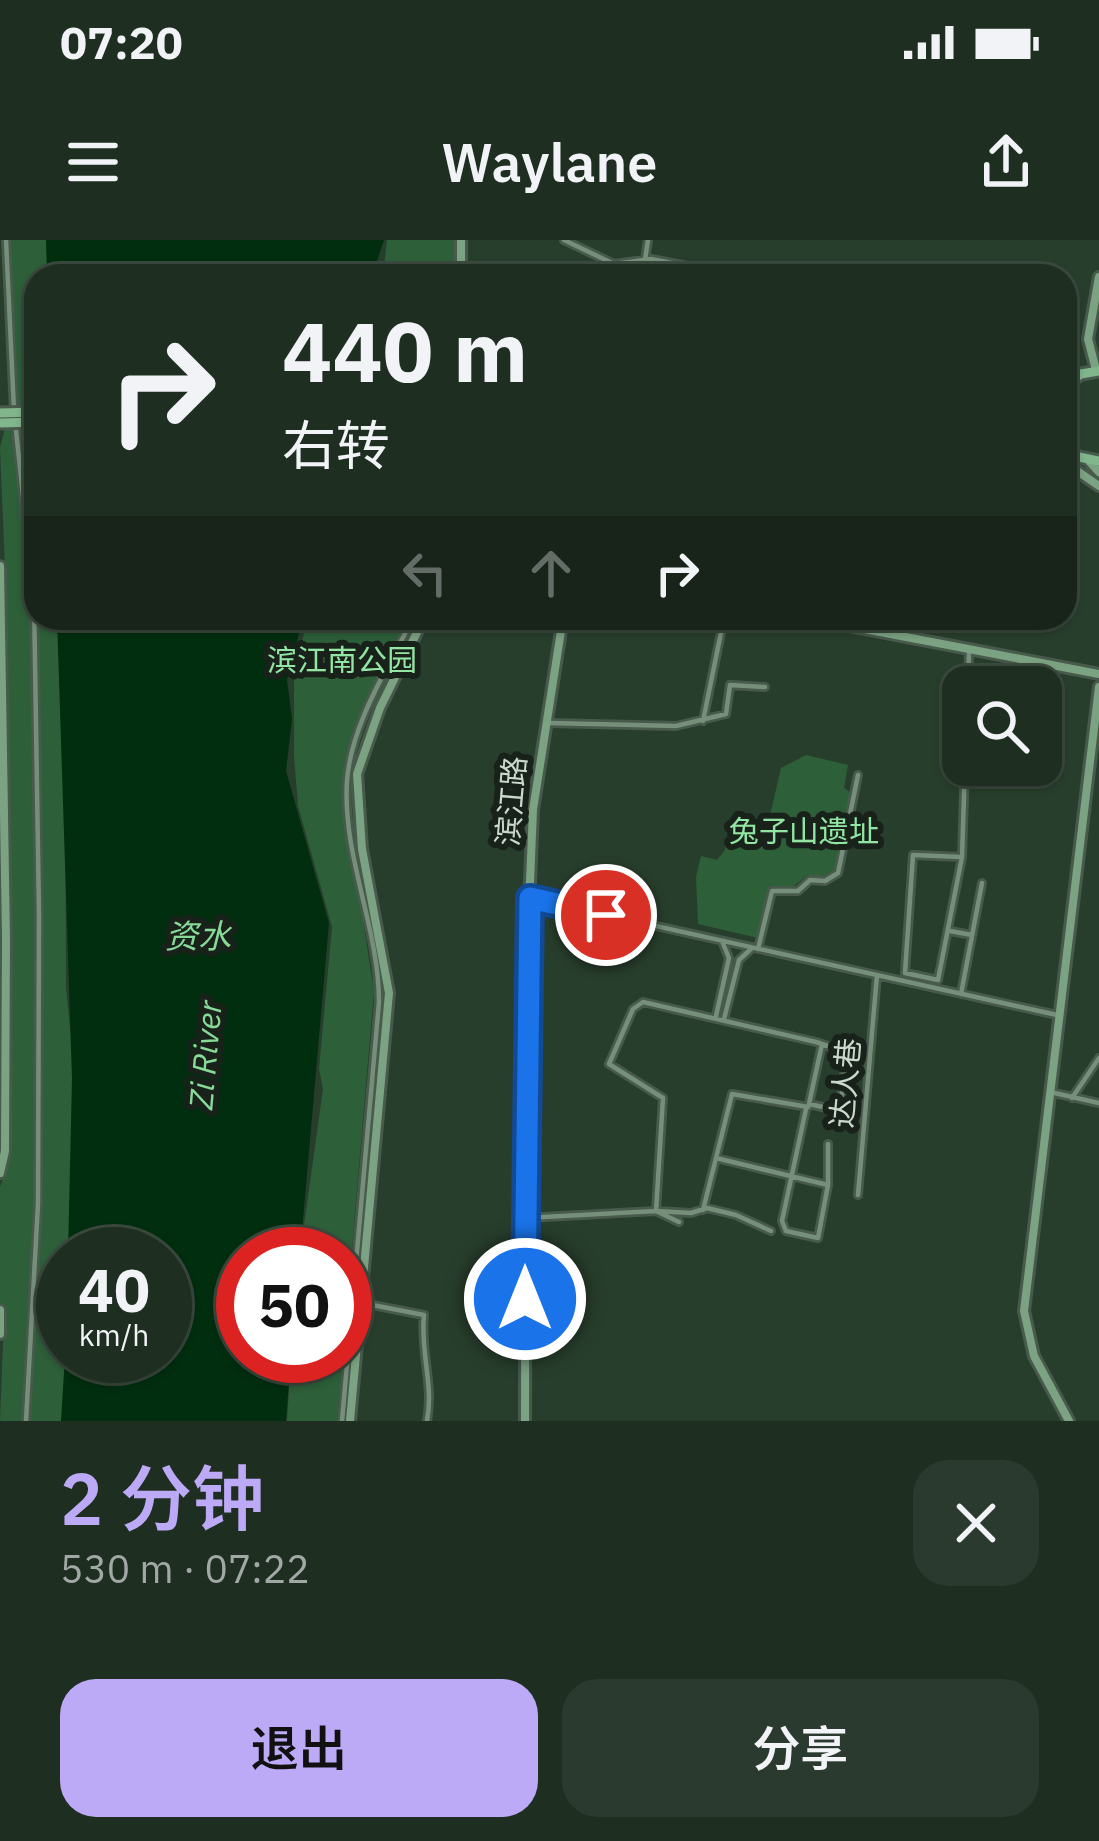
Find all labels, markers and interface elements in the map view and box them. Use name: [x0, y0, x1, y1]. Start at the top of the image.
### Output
text: 07:20: [60, 13, 183, 71]
text: Waylane: [442, 127, 657, 197]
icon: menu: [60, 129, 126, 195]
icon: share: [973, 129, 1039, 195]
text: 440 m: [282, 296, 528, 405]
icon: right: [84, 312, 240, 468]
text: 右转: [282, 410, 390, 480]
icon: left: [392, 540, 458, 606]
icon: ahead: [518, 540, 584, 606]
icon: right: [644, 540, 710, 606]
park label: 滨江南公园: [267, 640, 417, 679]
map controls: [942, 666, 1062, 786]
button: search: [942, 666, 1062, 786]
street label: 滨江路: [487, 754, 534, 847]
park label: 兔子山遗址: [729, 811, 879, 850]
pin: [555, 864, 657, 966]
icon: arrive: [573, 882, 639, 948]
water label: 资水: [165, 914, 233, 957]
water label: Zi River: [178, 998, 231, 1112]
street label: 达人巷: [821, 1036, 868, 1129]
speed limit sign: 50: [216, 1227, 372, 1383]
position arrow: [462, 1236, 588, 1362]
text: 40: [78, 1250, 150, 1329]
text: km/h: [79, 1315, 149, 1354]
text: 2 分钟: [60, 1451, 264, 1545]
button: close: [913, 1460, 1039, 1586]
text: 530 m · 07:22: [60, 1543, 310, 1594]
button: 退出: [60, 1679, 538, 1817]
button: 分享: [562, 1679, 1039, 1817]

